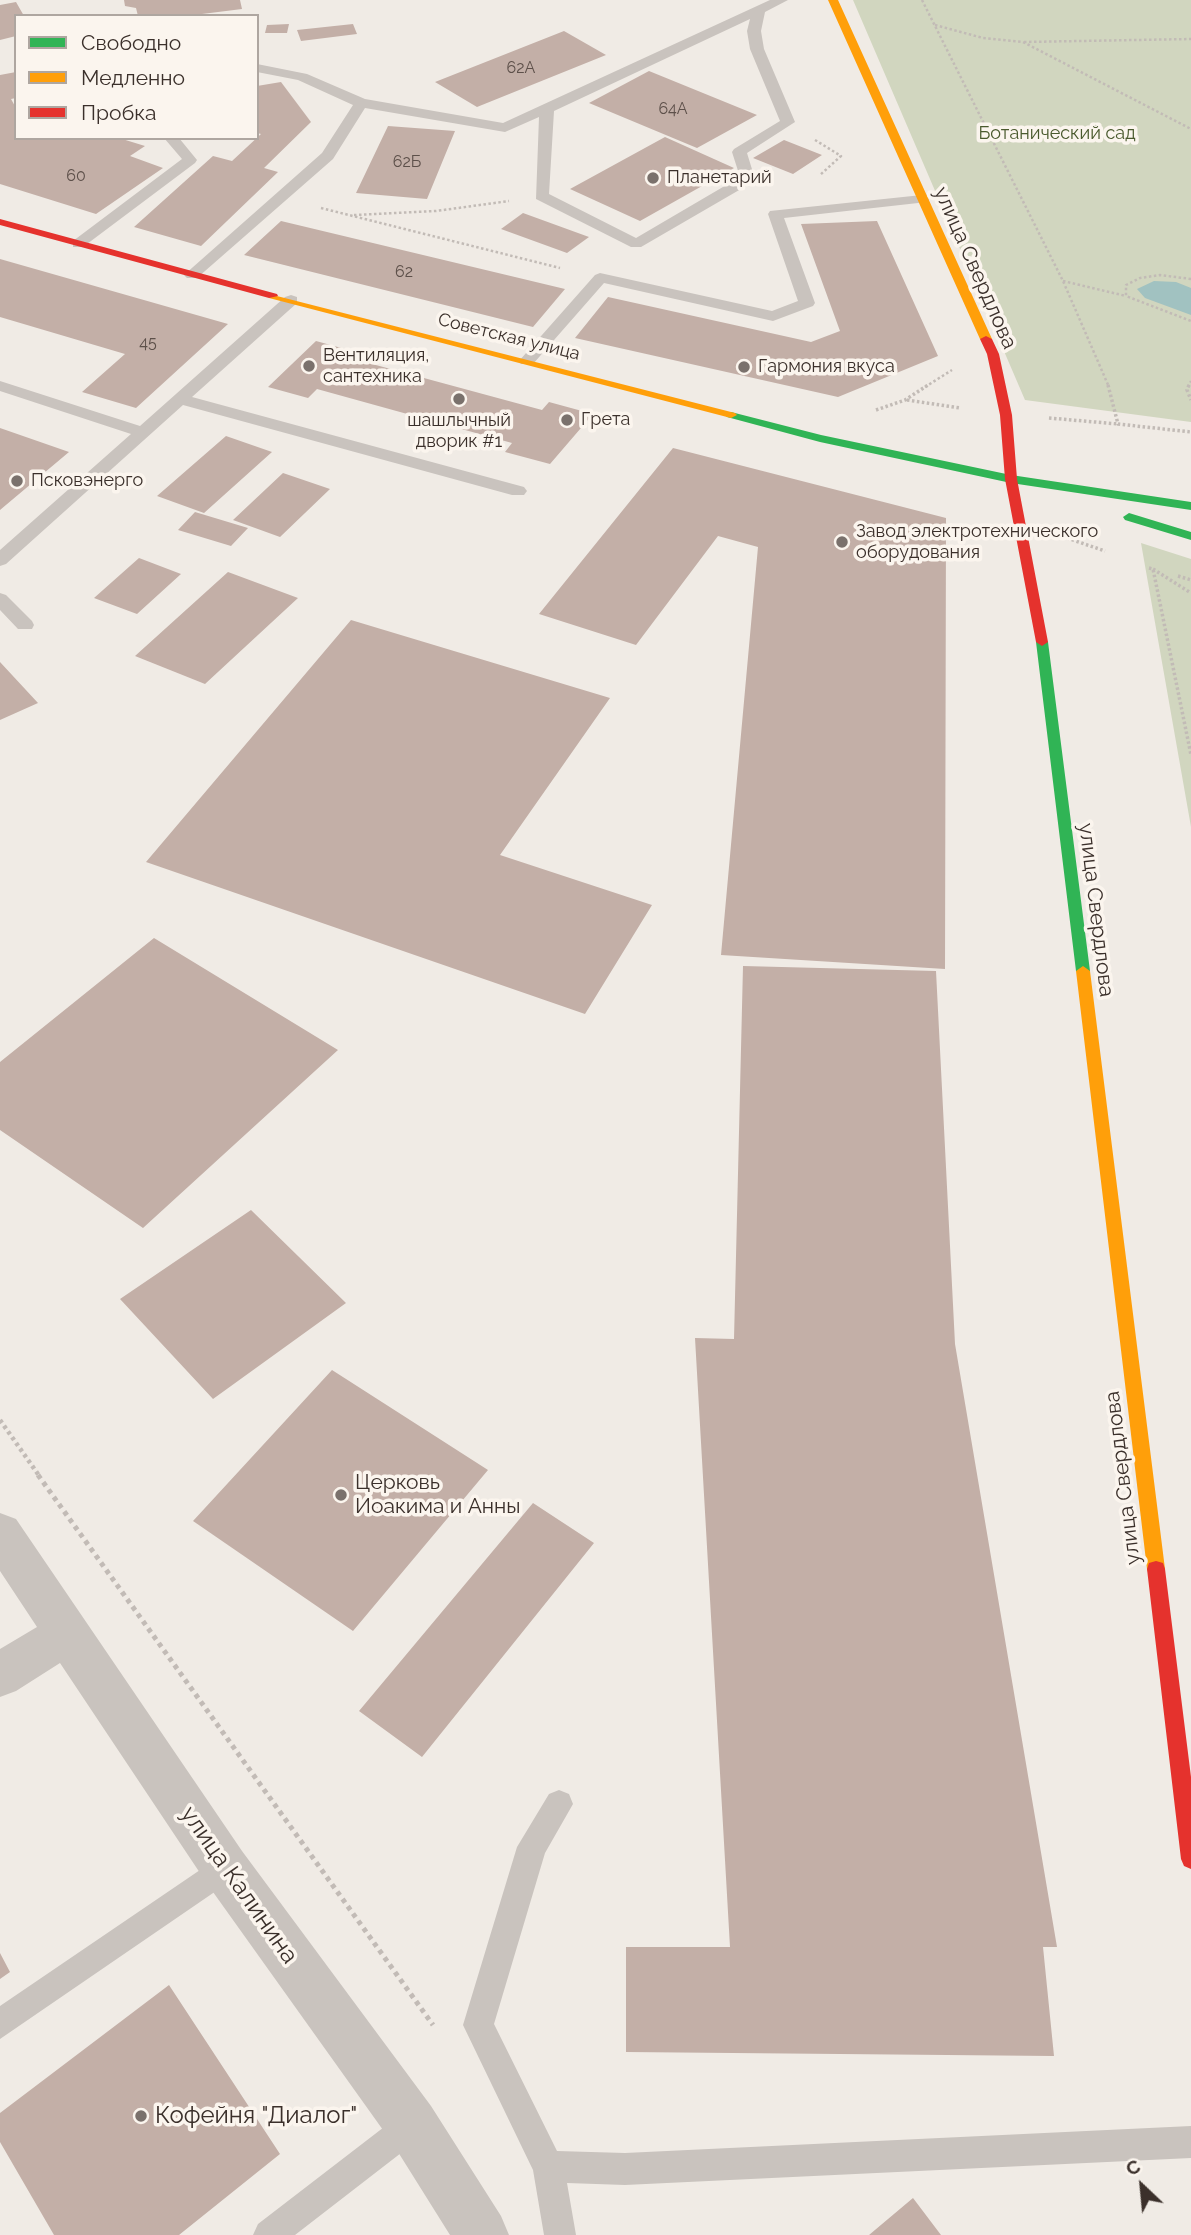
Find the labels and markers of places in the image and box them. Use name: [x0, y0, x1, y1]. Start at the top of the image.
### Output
place label: Планетарий: [667, 167, 772, 189]
marker: Планетарий: [645, 170, 661, 186]
place label: Вентиляция, сантехника: [323, 345, 429, 388]
place label: Гармония вкуса: [758, 356, 895, 378]
marker: Вентиляция, сантехника: [301, 358, 317, 374]
marker: Гармония вкуса: [736, 359, 752, 375]
marker: шашлычный дворик #1: [451, 391, 467, 407]
place label: Грета: [581, 409, 630, 431]
place label: шашлычный дворик #1: [407, 410, 511, 452]
marker: Грета: [559, 412, 575, 428]
place label: Псковэнерго: [31, 470, 143, 492]
marker: Псковэнерго: [9, 473, 25, 489]
place label: Завод электротехнического оборудования: [856, 521, 1098, 564]
marker: Завод электротехнического оборудования: [834, 534, 850, 550]
place label: Церковь Иоакима и Анны: [355, 1470, 521, 1520]
marker: Церковь Иоакима и Анны: [333, 1487, 349, 1503]
place label: Кофейня "Диалог": [155, 2102, 357, 2130]
marker: Кофейня "Диалог": [133, 2108, 149, 2124]

